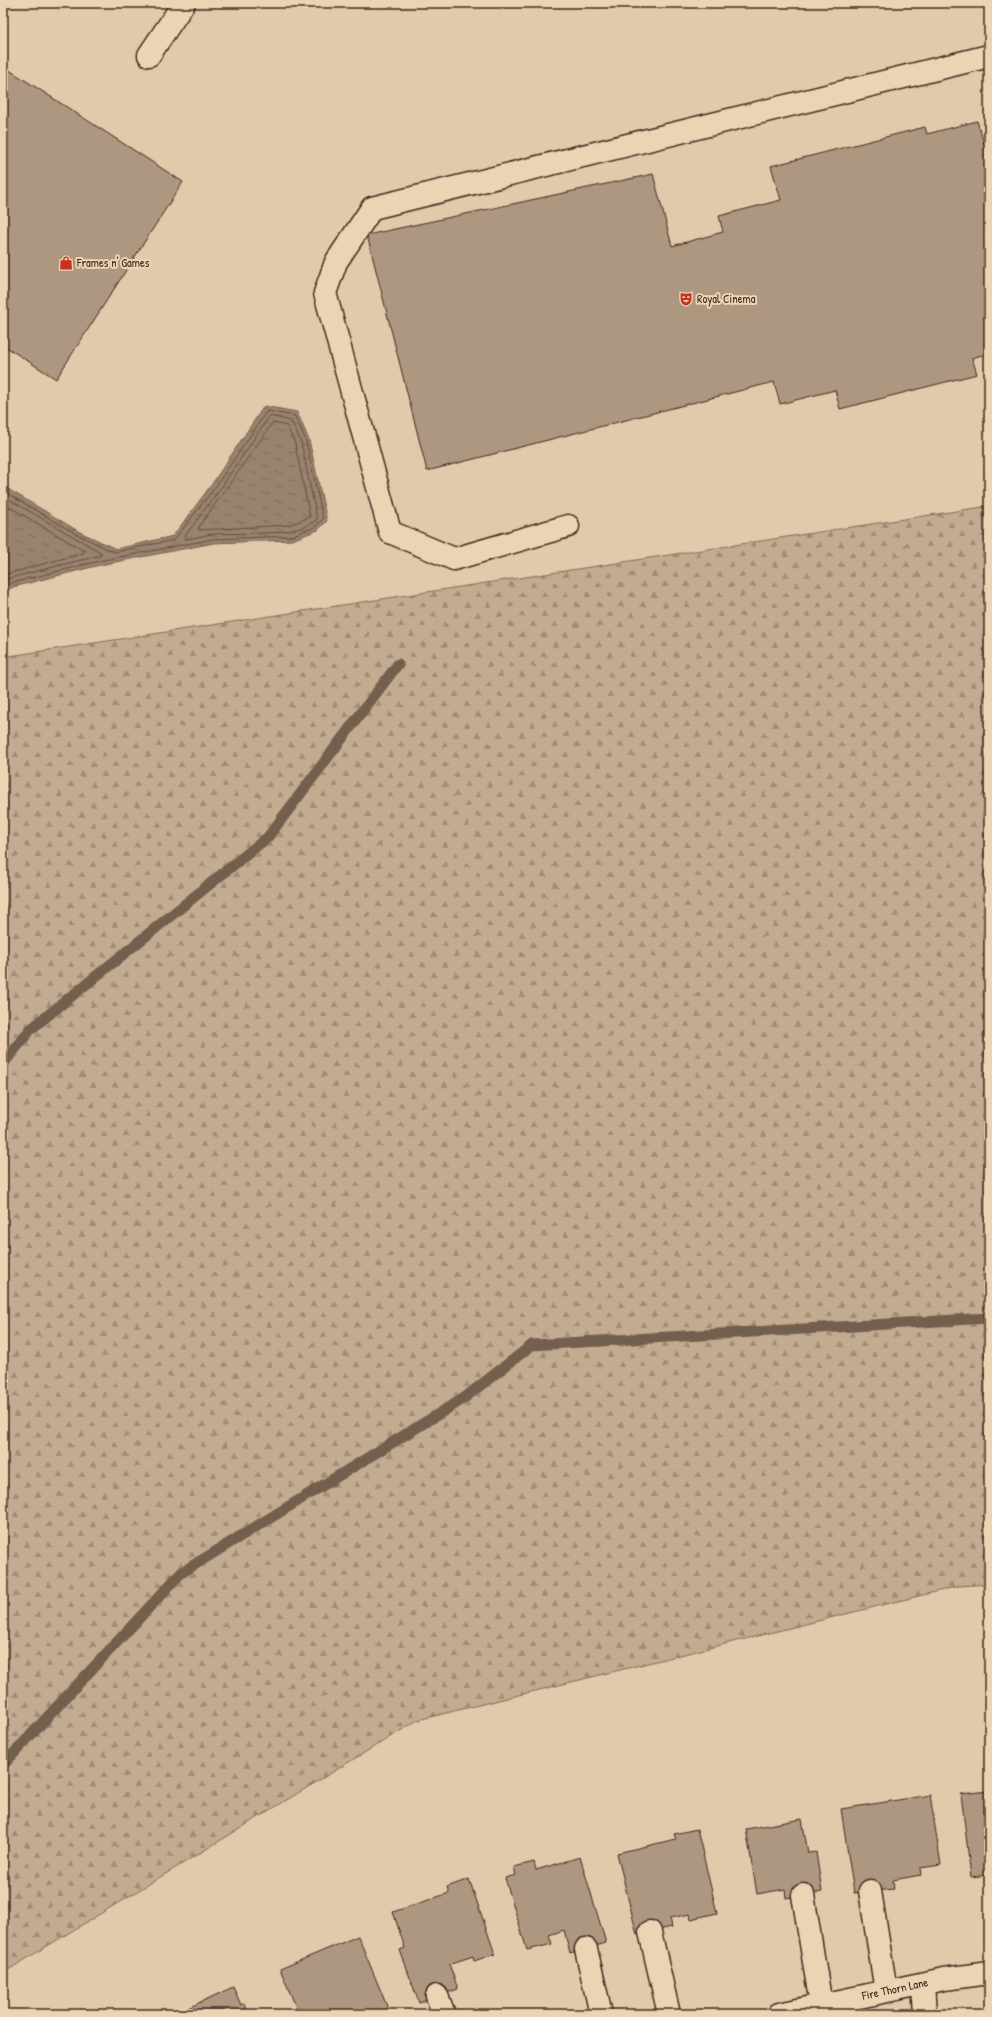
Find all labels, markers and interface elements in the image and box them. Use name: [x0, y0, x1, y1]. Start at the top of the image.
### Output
place label: Frames n' Games: [76, 254, 150, 271]
shop icon: Frames n' Games: [58, 255, 74, 271]
place label: Royal Cinema: [697, 290, 756, 307]
theatre icon: Royal Cinema: [678, 291, 694, 307]
street label: Fire Thorn Lane: [859, 1973, 930, 2004]

